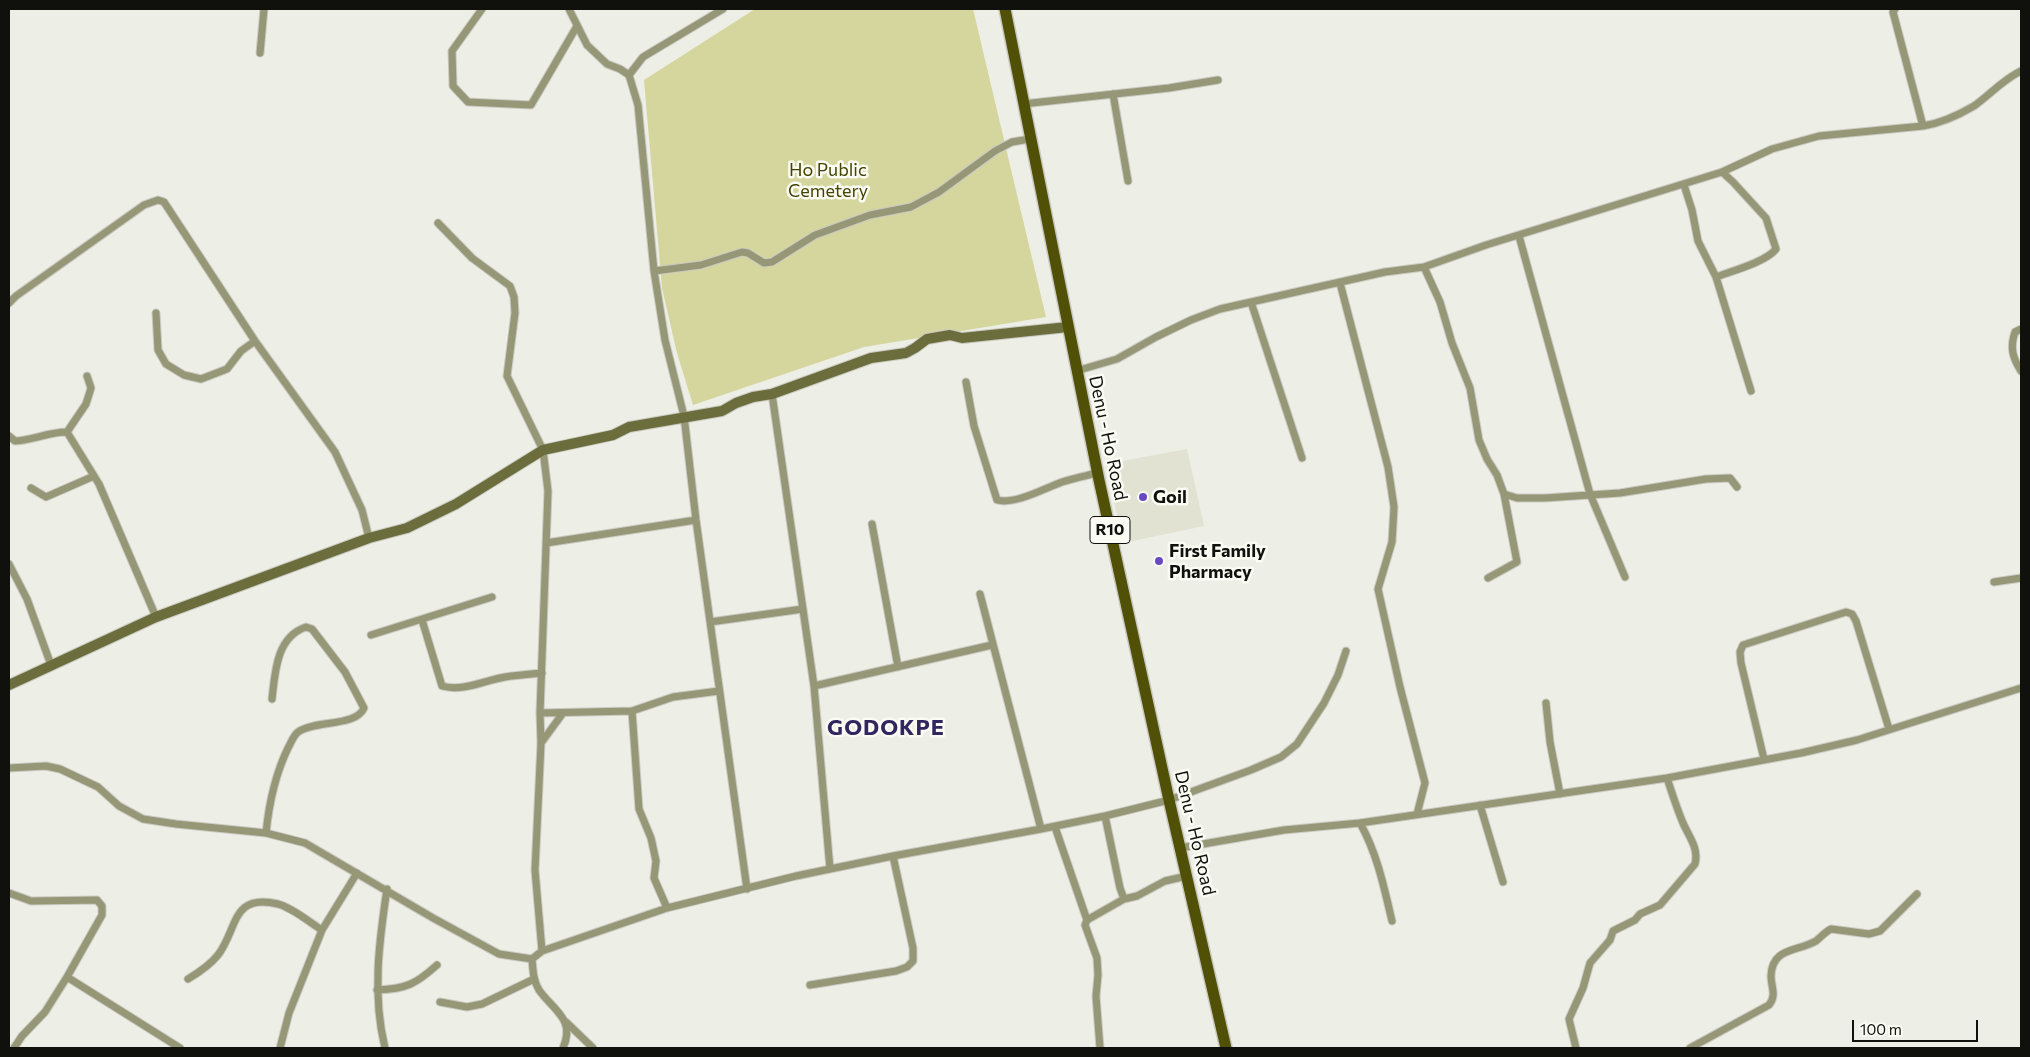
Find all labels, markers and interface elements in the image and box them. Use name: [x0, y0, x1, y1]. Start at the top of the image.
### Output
park label: Ho Public Cemetery: [788, 159, 868, 202]
street label: Denu - Ho Road: [1084, 373, 1132, 503]
place label: Goil: [1153, 486, 1187, 508]
marker: Goil: [1137, 491, 1149, 503]
road number: R10: [1090, 516, 1130, 544]
place label: First Family Pharmacy: [1169, 540, 1266, 582]
marker: First Family Pharmacy: [1153, 555, 1165, 567]
district label: GODOKPE: [826, 715, 946, 741]
street label: Denu - Ho Road: [1170, 769, 1220, 897]
scale bar: [1855, 1010, 1981, 1042]
text: 100 m: [1860, 1020, 1902, 1038]

